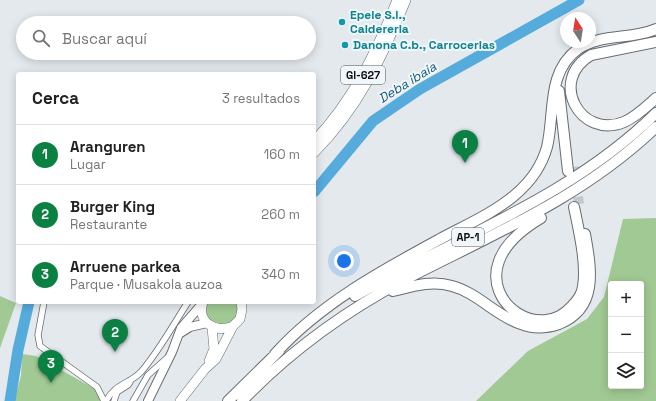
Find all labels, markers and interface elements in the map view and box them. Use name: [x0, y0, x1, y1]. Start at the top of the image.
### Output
place label: Epele S.l., Caldereria: [350, 7, 409, 37]
north arrow: [560, 12, 596, 48]
search box: [16, 16, 316, 60]
marker: Epele S.l., Caldereria: [337, 17, 347, 27]
icon: search: [30, 27, 52, 49]
text: Buscar aquí: [62, 29, 147, 48]
place label: Danona C.b., Carrocerias: [353, 37, 495, 53]
marker: Danona C.b., Carrocerias: [340, 40, 350, 50]
water label: Deba ibaia: [375, 58, 440, 107]
road number: GI-627: [341, 66, 385, 84]
text: Cerca: [32, 87, 79, 109]
text: 3 resultados: [222, 90, 300, 107]
pin: 1: [452, 130, 478, 163]
text: Aranguren: [70, 137, 146, 156]
text: 1: [42, 146, 48, 163]
text: 160 m: [264, 146, 300, 163]
text: Lugar: [70, 156, 106, 173]
text: Burger King: [70, 197, 155, 216]
text: 2: [41, 206, 49, 223]
text: 260 m: [261, 206, 300, 223]
text: Restaurante: [70, 216, 147, 233]
road number: AP-1: [452, 228, 484, 246]
your location: [334, 251, 354, 271]
text: Arruene parkea: [70, 257, 181, 276]
text: 3: [41, 266, 49, 283]
text: 340 m: [261, 266, 300, 283]
text: Parque · Musakola auzoa: [70, 276, 222, 293]
map controls: [608, 281, 644, 389]
button: +: [608, 281, 644, 317]
button: −: [608, 317, 644, 353]
pin: 2: [102, 319, 128, 352]
pin: 3: [38, 350, 64, 383]
button: layers: [608, 353, 644, 389]

